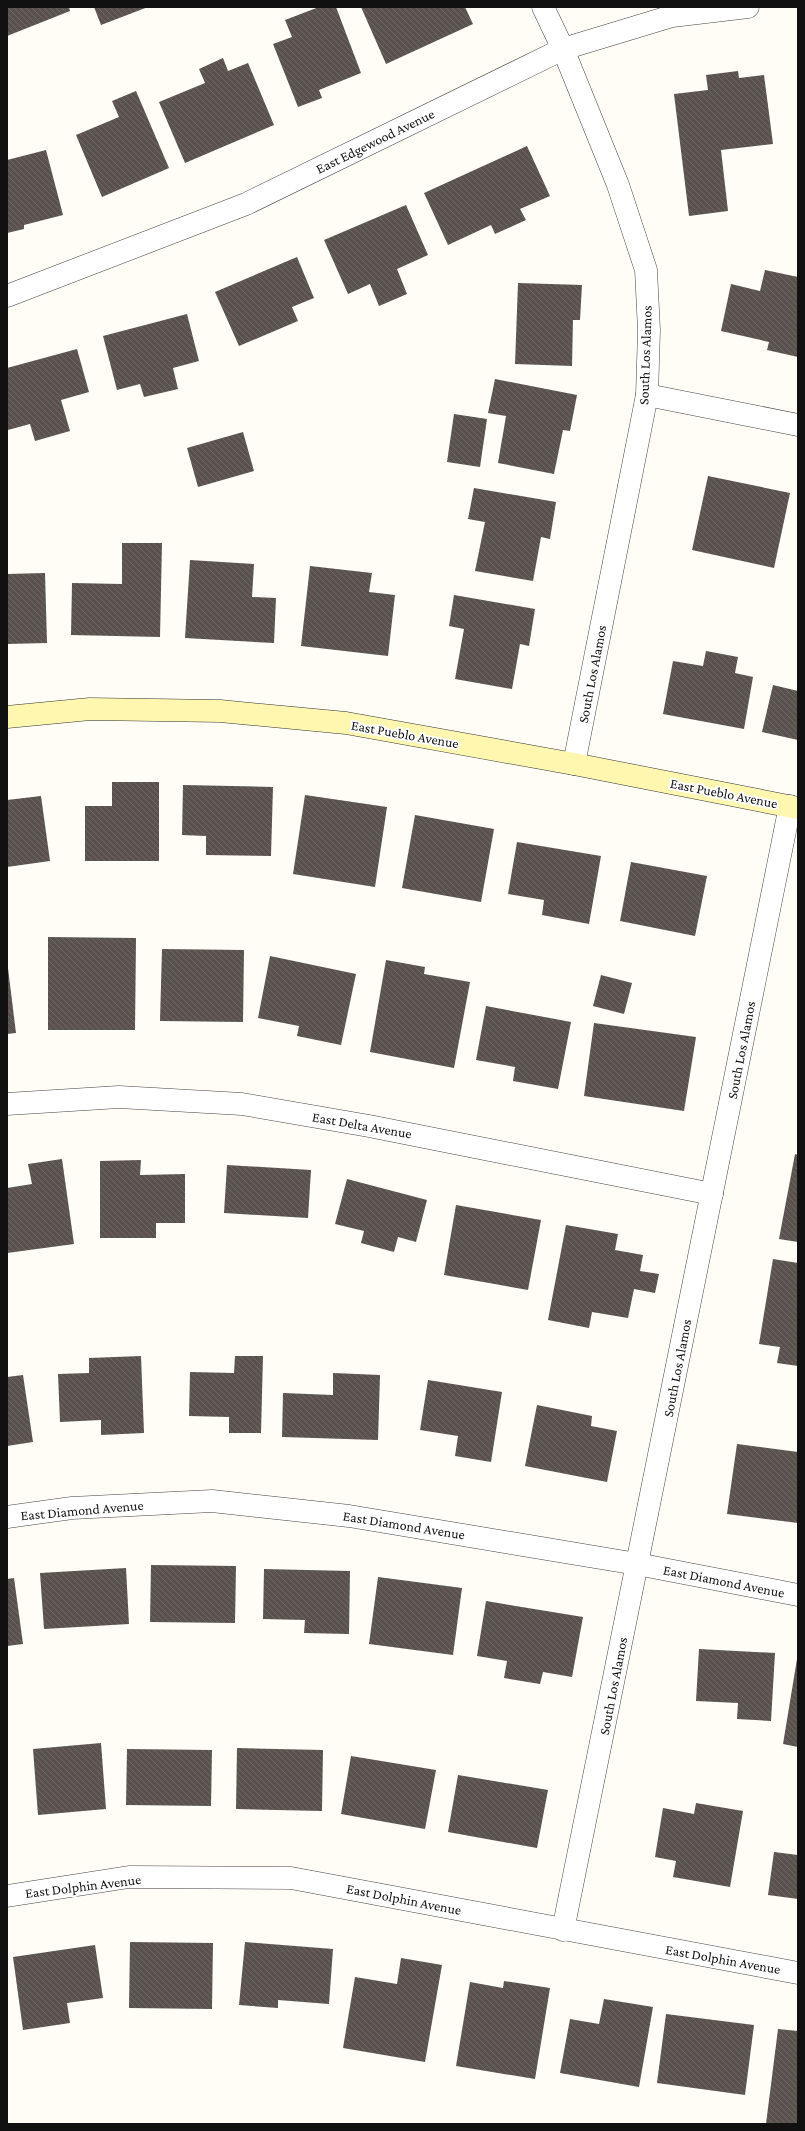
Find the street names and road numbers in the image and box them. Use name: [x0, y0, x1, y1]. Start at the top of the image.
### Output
street label: East Edgewood Avenue: [313, 105, 437, 177]
street label: South Los Alamos: [635, 305, 655, 405]
street label: South Los Alamos: [575, 624, 609, 724]
street label: East Pueblo Avenue: [350, 717, 460, 751]
street label: East Pueblo Avenue: [669, 775, 779, 811]
street label: South Los Alamos: [724, 1000, 758, 1100]
street label: East Delta Avenue: [311, 1108, 413, 1142]
street label: South Los Alamos: [660, 1318, 694, 1418]
street label: East Diamond Avenue: [20, 1497, 144, 1523]
street label: East Diamond Avenue: [342, 1507, 466, 1543]
street label: East Diamond Avenue: [662, 1561, 786, 1601]
street label: South Los Alamos: [596, 1636, 630, 1736]
street label: East Dolphin Avenue: [24, 1871, 142, 1901]
street label: East Dolphin Avenue: [345, 1880, 463, 1918]
street label: East Dolphin Avenue: [664, 1941, 782, 1977]

